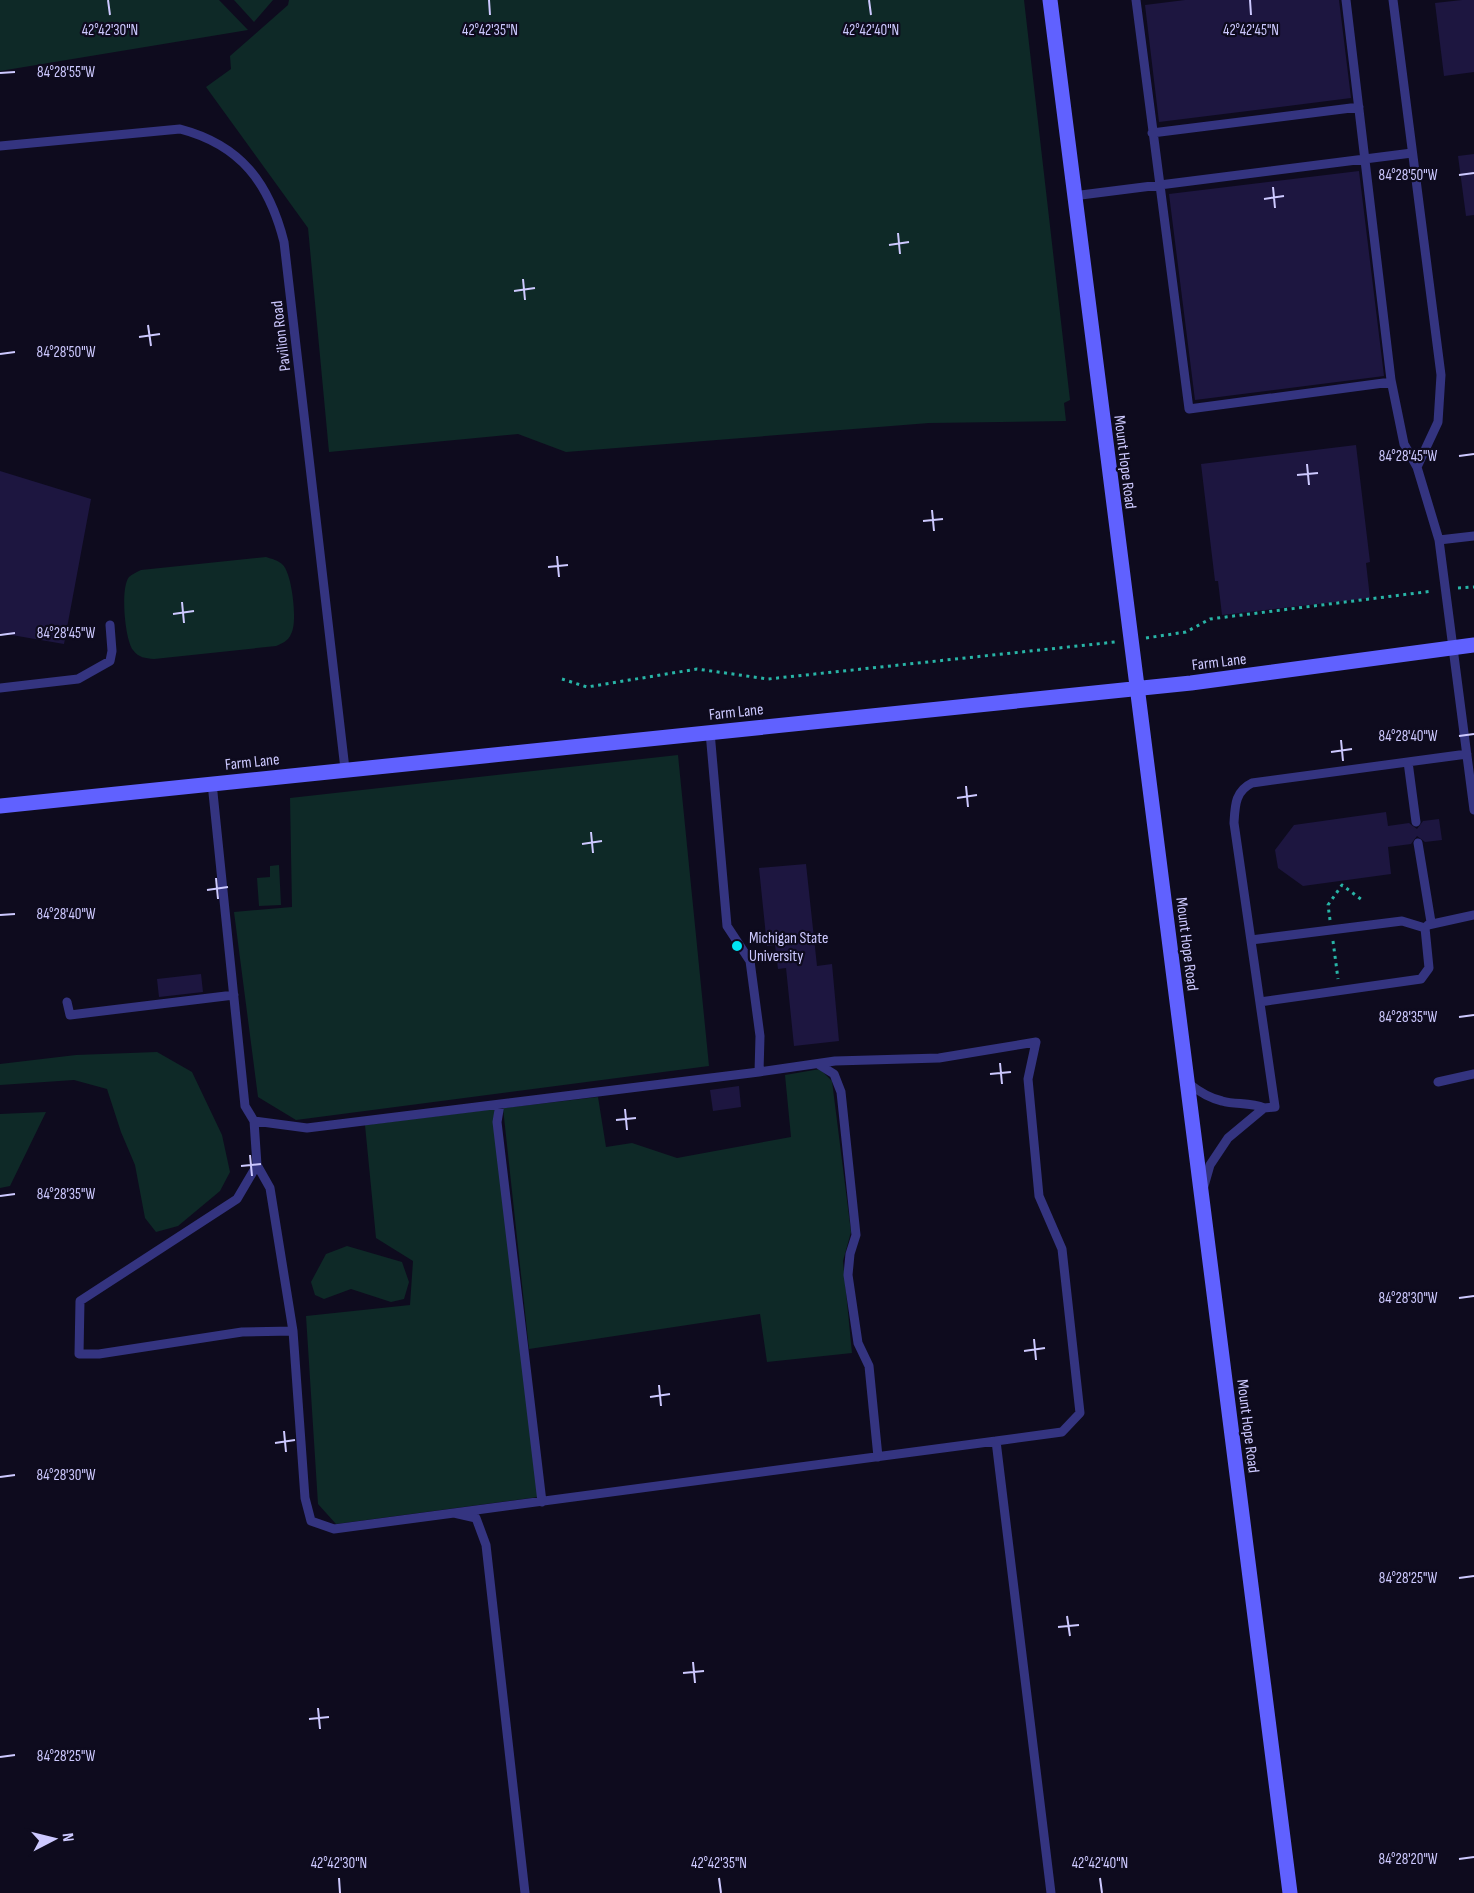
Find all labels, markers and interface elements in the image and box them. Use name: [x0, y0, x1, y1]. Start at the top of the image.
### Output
text: 42°42'30"N: [82, 21, 138, 40]
text: 42°42'35"N: [462, 21, 518, 40]
text: 42°42'40"N: [843, 21, 899, 40]
text: 42°42'45"N: [1223, 21, 1279, 40]
text: 84°28'55"W: [37, 63, 95, 82]
text: 84°28'50"W: [1379, 166, 1438, 185]
street label: Pavilion Road: [268, 300, 295, 372]
text: 84°28'50"W: [37, 343, 96, 362]
street label: Mount Hope Road: [1109, 414, 1140, 510]
text: 84°28'45"W: [1379, 447, 1437, 466]
text: 84°28'45"W: [37, 624, 95, 643]
street label: Farm Lane: [1191, 650, 1247, 675]
street label: Farm Lane: [708, 700, 764, 725]
text: 84°28'40"W: [1378, 727, 1438, 746]
street label: Farm Lane: [224, 750, 280, 775]
street label: Mount Hope Road: [1171, 896, 1202, 992]
text: 84°28'40"W: [36, 905, 96, 924]
place label: Michigan State University: [749, 929, 828, 966]
marker: Michigan State University: [730, 939, 744, 953]
text: 84°28'35"W: [1379, 1008, 1437, 1027]
text: 84°28'35"W: [37, 1185, 95, 1204]
text: 84°28'30"W: [1378, 1289, 1438, 1308]
street label: Mount Hope Road: [1232, 1378, 1263, 1474]
text: 84°28'30"W: [36, 1466, 96, 1485]
text: 84°28'25"W: [1379, 1569, 1437, 1588]
text: 84°28'25"W: [37, 1747, 95, 1766]
north arrow: [24, 1809, 84, 1869]
text: N: [57, 1832, 77, 1843]
text: 84°28'20"W: [1378, 1850, 1438, 1869]
text: 42°42'30"N: [311, 1854, 367, 1873]
text: 42°42'35"N: [691, 1854, 747, 1873]
text: 42°42'40"N: [1072, 1854, 1128, 1873]

